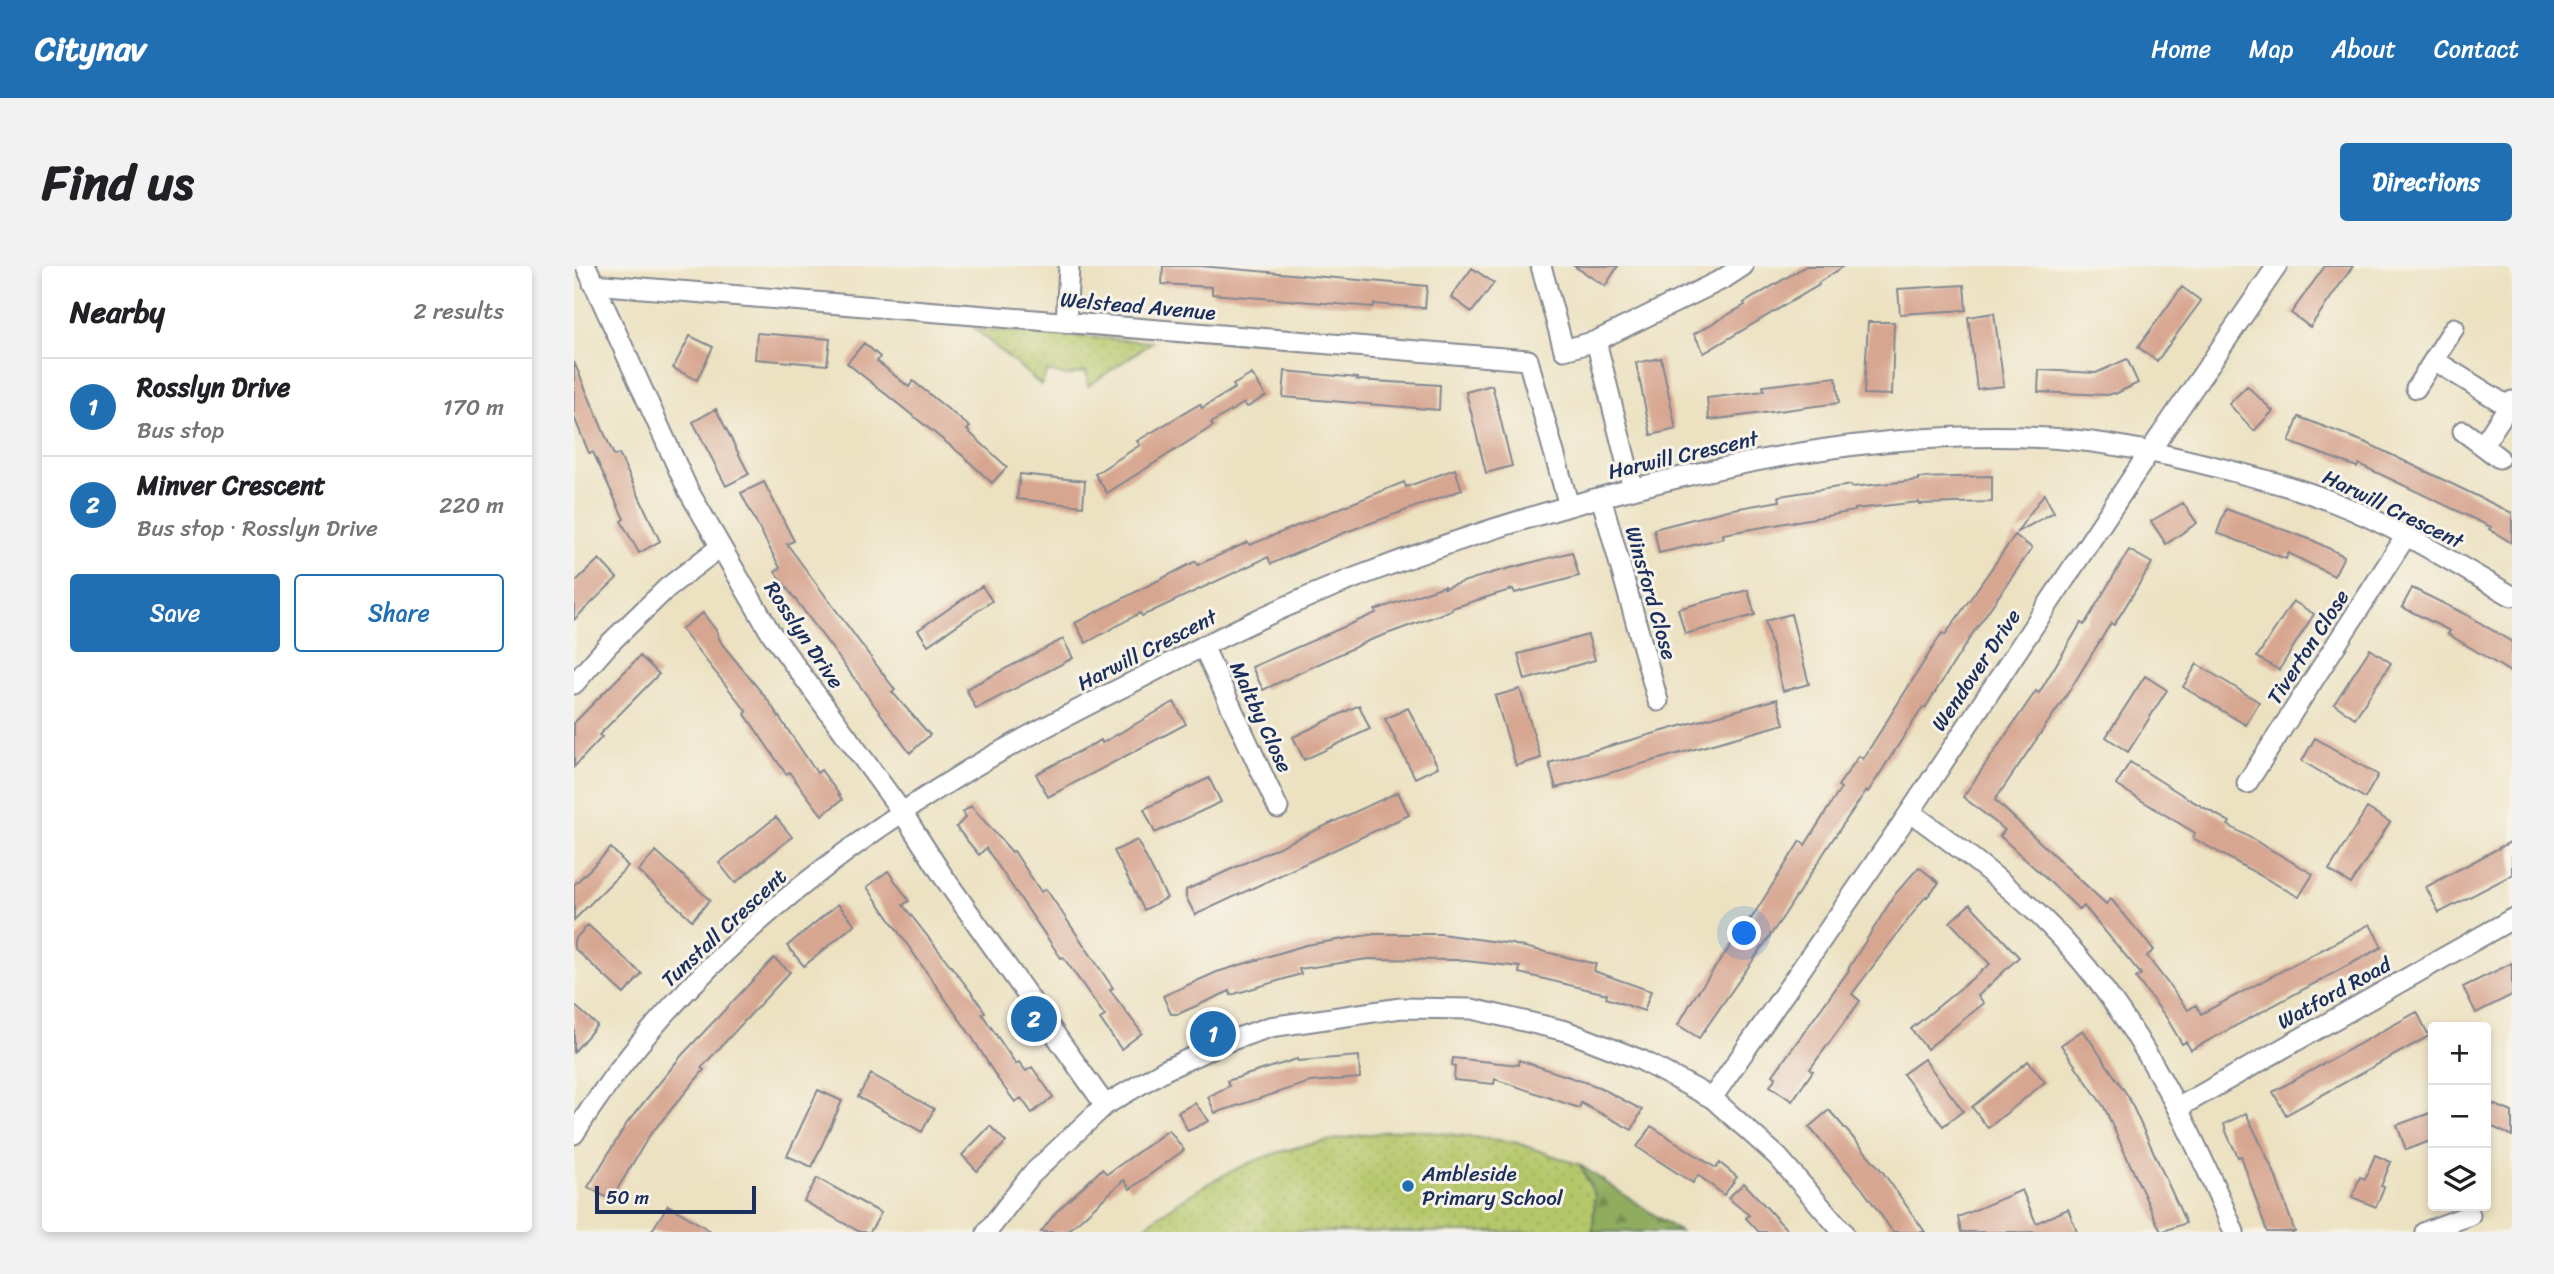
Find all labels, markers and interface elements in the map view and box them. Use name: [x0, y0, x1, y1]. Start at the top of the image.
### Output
text: Citynav: [35, 20, 146, 78]
text: Home: [2151, 28, 2211, 70]
text: Map: [2249, 28, 2293, 70]
text: About: [2331, 28, 2396, 70]
text: Contact: [2434, 28, 2519, 70]
text: Find us: [42, 139, 194, 226]
button: Directions: [2340, 143, 2512, 221]
street label: Welstead Avenue: [1059, 280, 1217, 332]
text: Nearby: [70, 285, 165, 339]
text: 2 results: [413, 291, 504, 332]
text: Rosslyn Drive: [137, 364, 290, 410]
text: 1: [88, 387, 98, 428]
text: 170 m: [443, 387, 504, 428]
text: Bus stop: [137, 410, 224, 451]
street label: Harwill Crescent: [1604, 419, 1763, 491]
street label: Harwill Crescent: [2316, 458, 2472, 560]
text: Minver Crescent: [137, 462, 325, 508]
text: 2: [86, 485, 100, 526]
text: 220 m: [439, 485, 504, 526]
text: Bus stop · Rosslyn Drive: [137, 508, 378, 549]
street label: Winsford Close: [1614, 522, 1688, 665]
street label: Rosslyn Drive: [754, 573, 855, 697]
button: Save: [70, 574, 280, 652]
button: Share: [294, 574, 504, 652]
street label: Tiverton Close: [2256, 581, 2360, 712]
street label: Harwill Crescent: [1070, 598, 1225, 702]
street label: Wendover Drive: [1921, 601, 2031, 739]
street label: Maltby Close: [1219, 655, 1304, 779]
street label: Tunstall Crescent: [652, 859, 796, 997]
your location: [1727, 916, 1761, 950]
street label: Watford Road: [2270, 945, 2400, 1040]
pin: 2: [1011, 993, 1057, 1045]
pin: 1: [1190, 1008, 1236, 1060]
map controls: [2428, 1022, 2491, 1211]
button: +: [2428, 1022, 2491, 1085]
button: −: [2428, 1085, 2491, 1148]
button: layers: [2428, 1148, 2491, 1211]
place label: Ambleside Primary School: [1421, 1155, 1564, 1217]
marker: Ambleside Primary School: [1400, 1178, 1416, 1194]
text: 50 m: [606, 1181, 649, 1214]
scale bar: [595, 1183, 756, 1215]

